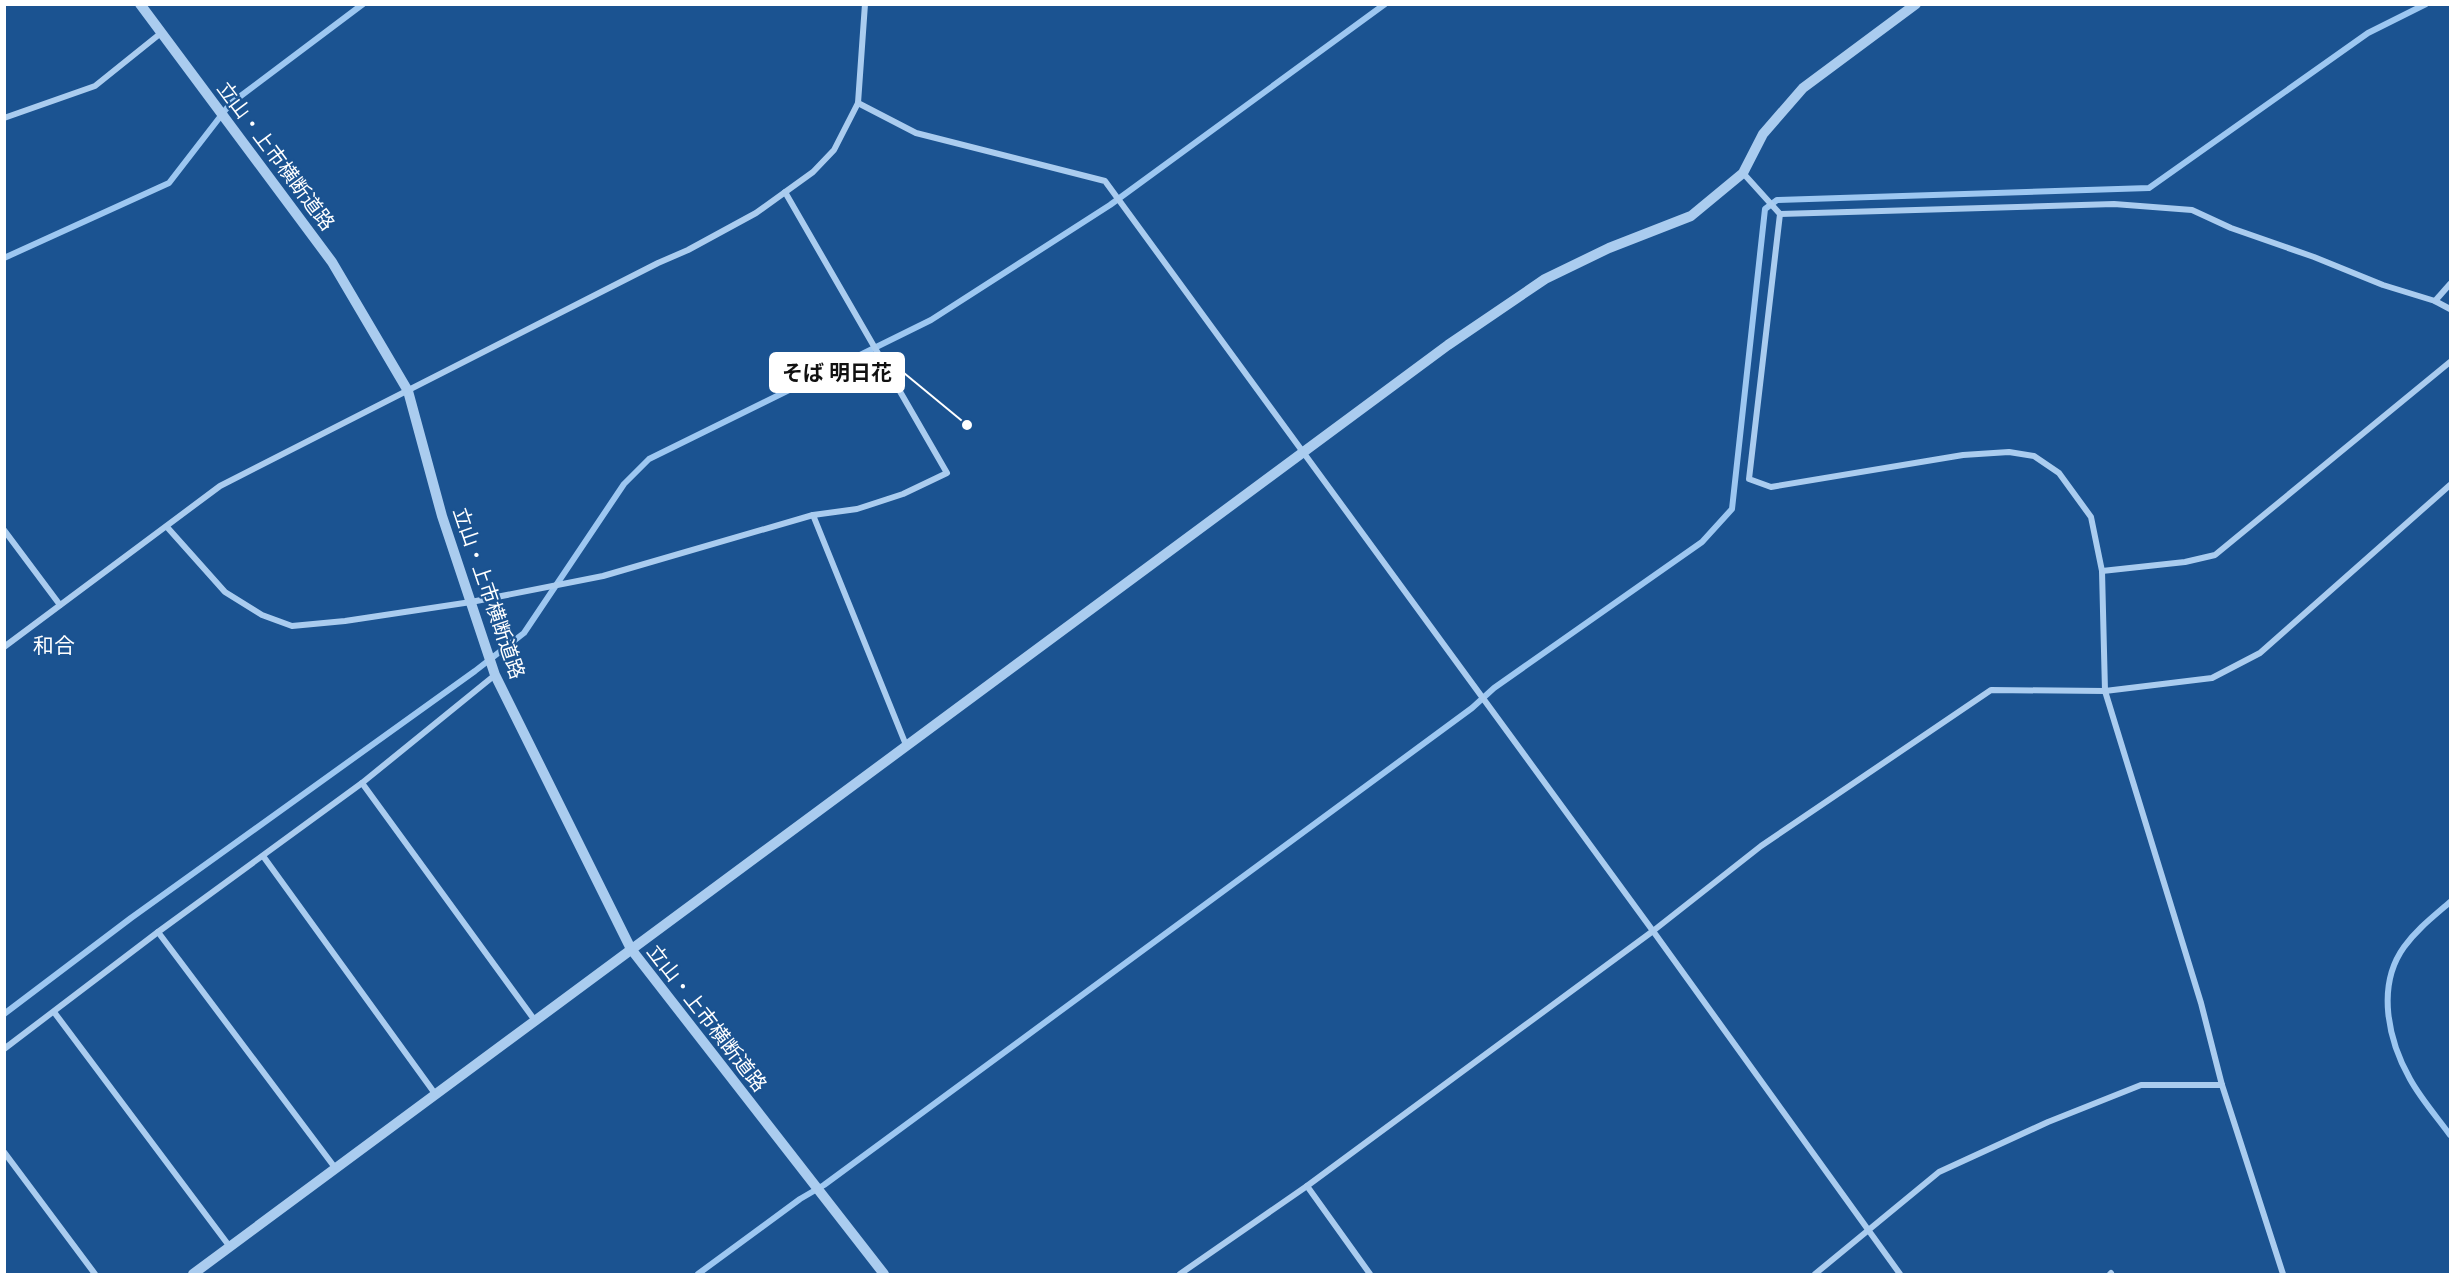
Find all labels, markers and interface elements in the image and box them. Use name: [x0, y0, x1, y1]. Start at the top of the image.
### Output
street label: 立山・上市横断道路: [211, 76, 341, 236]
callout: そば 明日花: [770, 353, 904, 392]
text: そば 明日花: [782, 358, 892, 387]
street label: 立山・上市横断道路: [447, 503, 532, 682]
district label: 和合: [33, 631, 75, 660]
street label: 立山・上市横断道路: [641, 938, 773, 1097]

